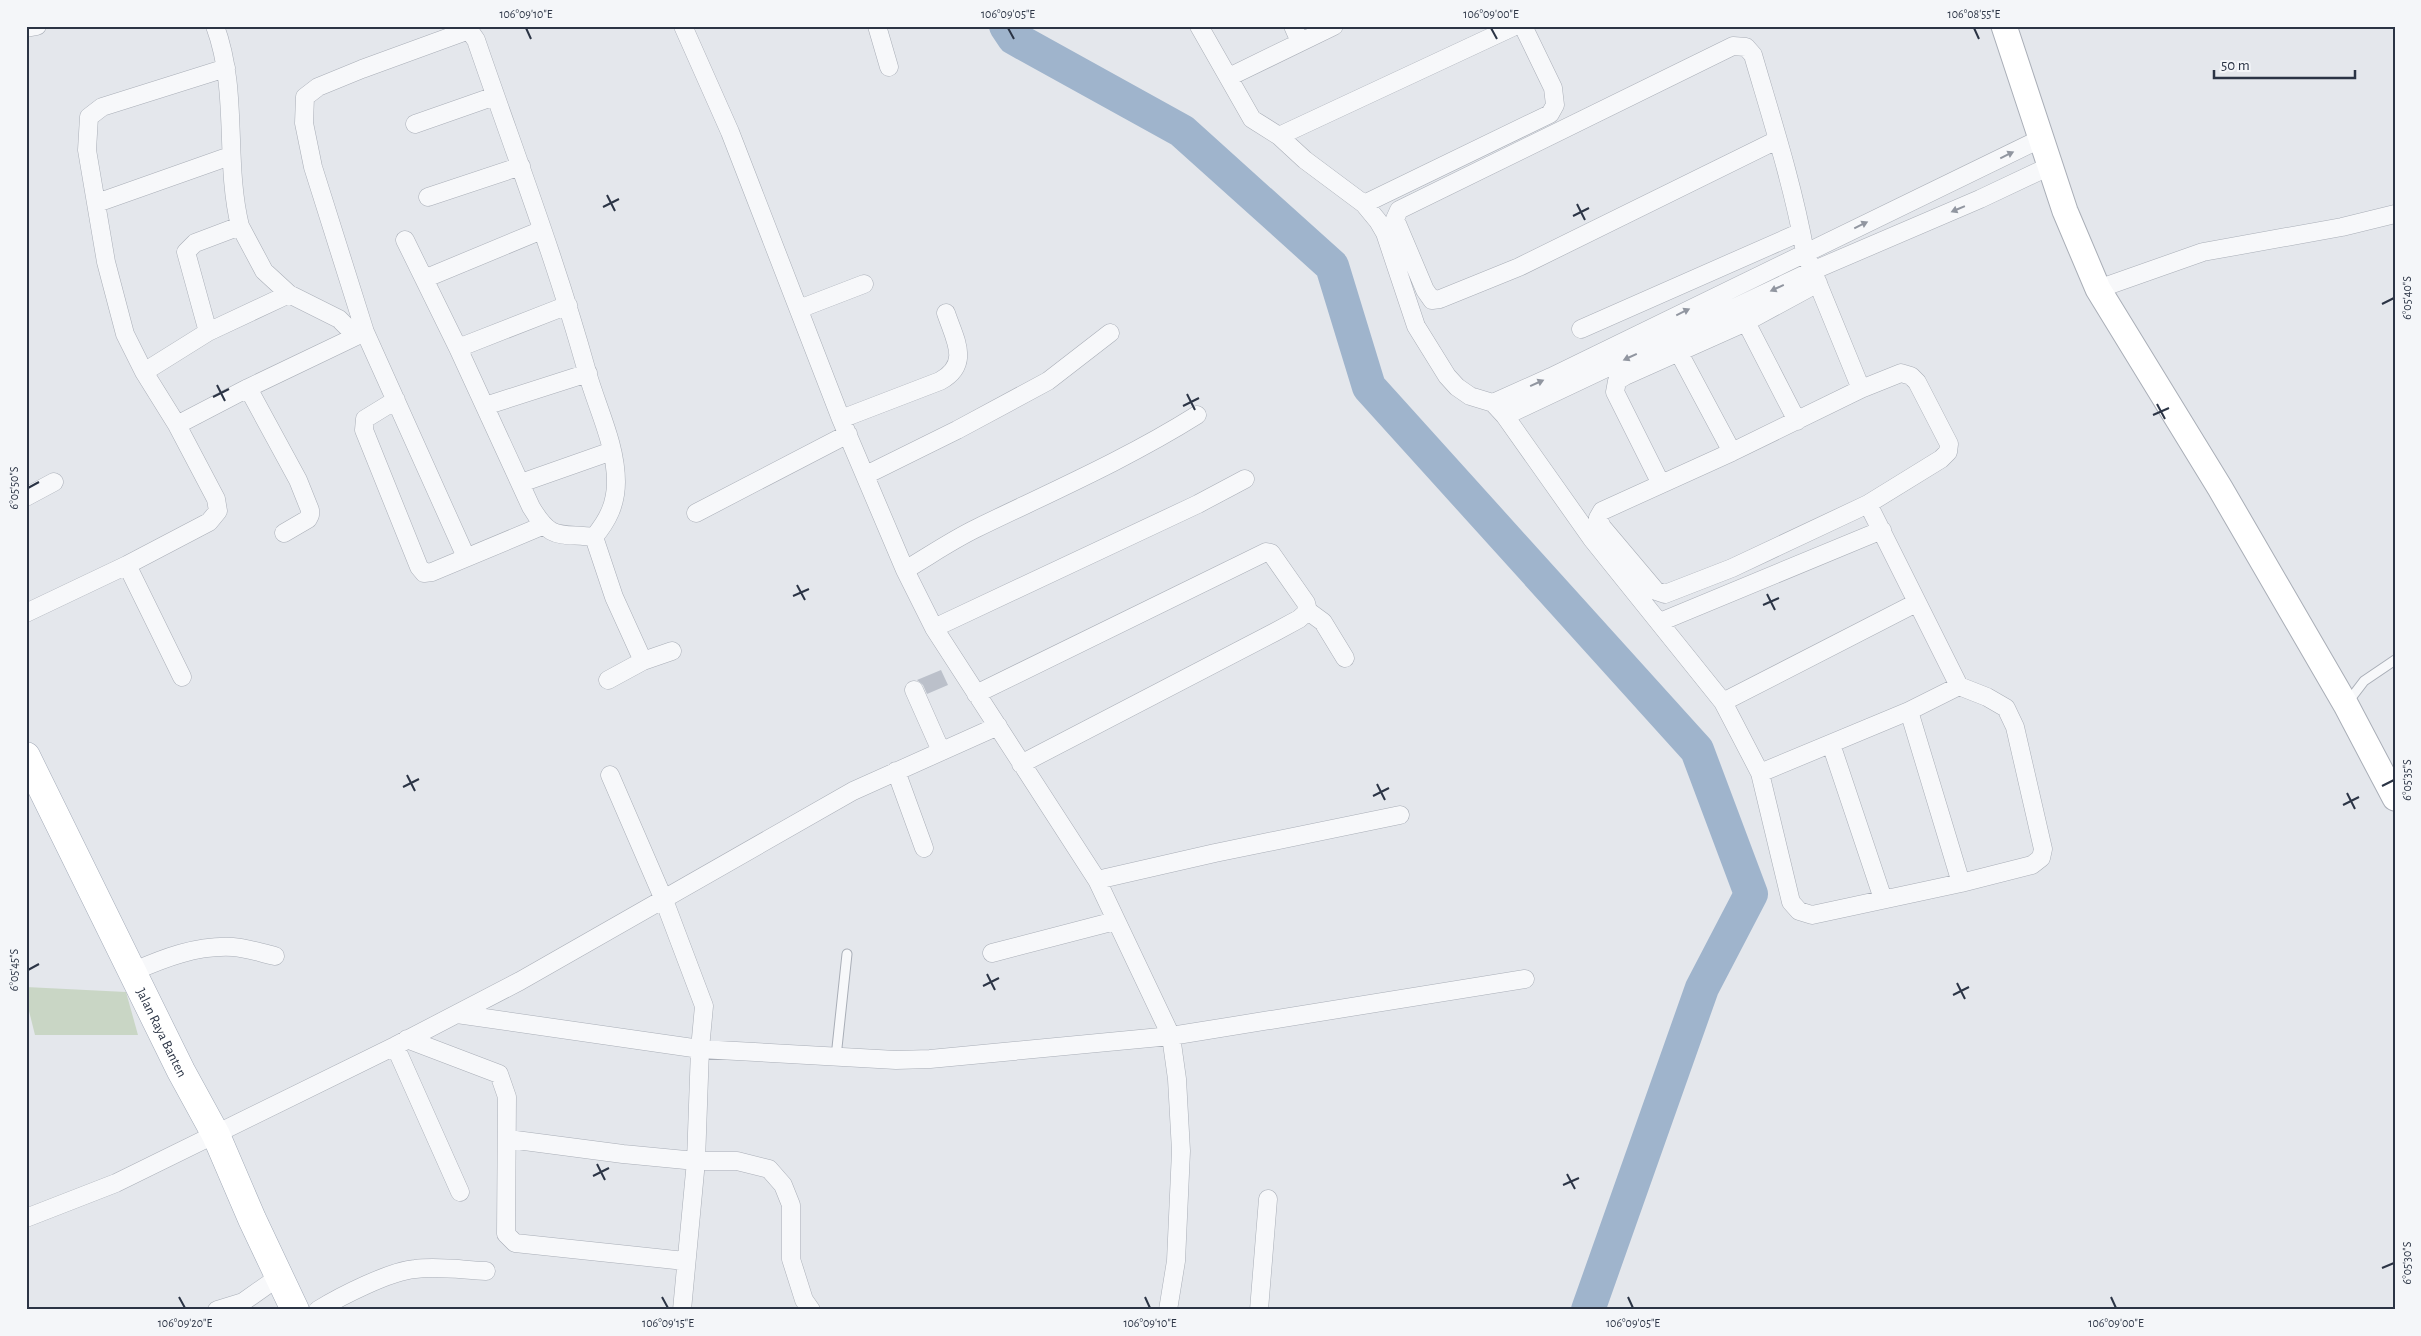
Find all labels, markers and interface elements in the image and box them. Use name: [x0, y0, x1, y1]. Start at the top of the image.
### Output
text: 106°09'10"E: [499, 8, 553, 20]
text: 106°09'05"E: [981, 8, 1035, 20]
text: 106°09'00"E: [1463, 8, 1519, 20]
text: 106°08'55"E: [1948, 8, 2001, 20]
scale bar: [2214, 48, 2355, 80]
text: 50 m: [2221, 58, 2250, 73]
one-way arrow: [2000, 150, 2014, 158]
one-way arrow: [1951, 205, 1965, 213]
one-way arrow: [1854, 221, 1868, 229]
text: 6°05'40"S: [2401, 276, 2413, 320]
one-way arrow: [1770, 284, 1784, 292]
one-way arrow: [1676, 308, 1691, 316]
one-way arrow: [1623, 353, 1637, 361]
one-way arrow: [1530, 378, 1544, 386]
text: 6°05'50"S: [8, 466, 20, 509]
text: 6°05'35"S: [2401, 759, 2413, 801]
text: 6°05'45"S: [8, 949, 20, 991]
street label: Jalan Raya Banten: [133, 986, 189, 1080]
text: 6°05'30"S: [2401, 1241, 2413, 1284]
text: 106°09'20"E: [158, 1317, 212, 1329]
text: 106°09'15"E: [642, 1317, 694, 1329]
text: 106°09'10"E: [1123, 1317, 1177, 1329]
text: 106°09'05"E: [1606, 1317, 1660, 1329]
text: 106°09'00"E: [2088, 1317, 2144, 1329]

